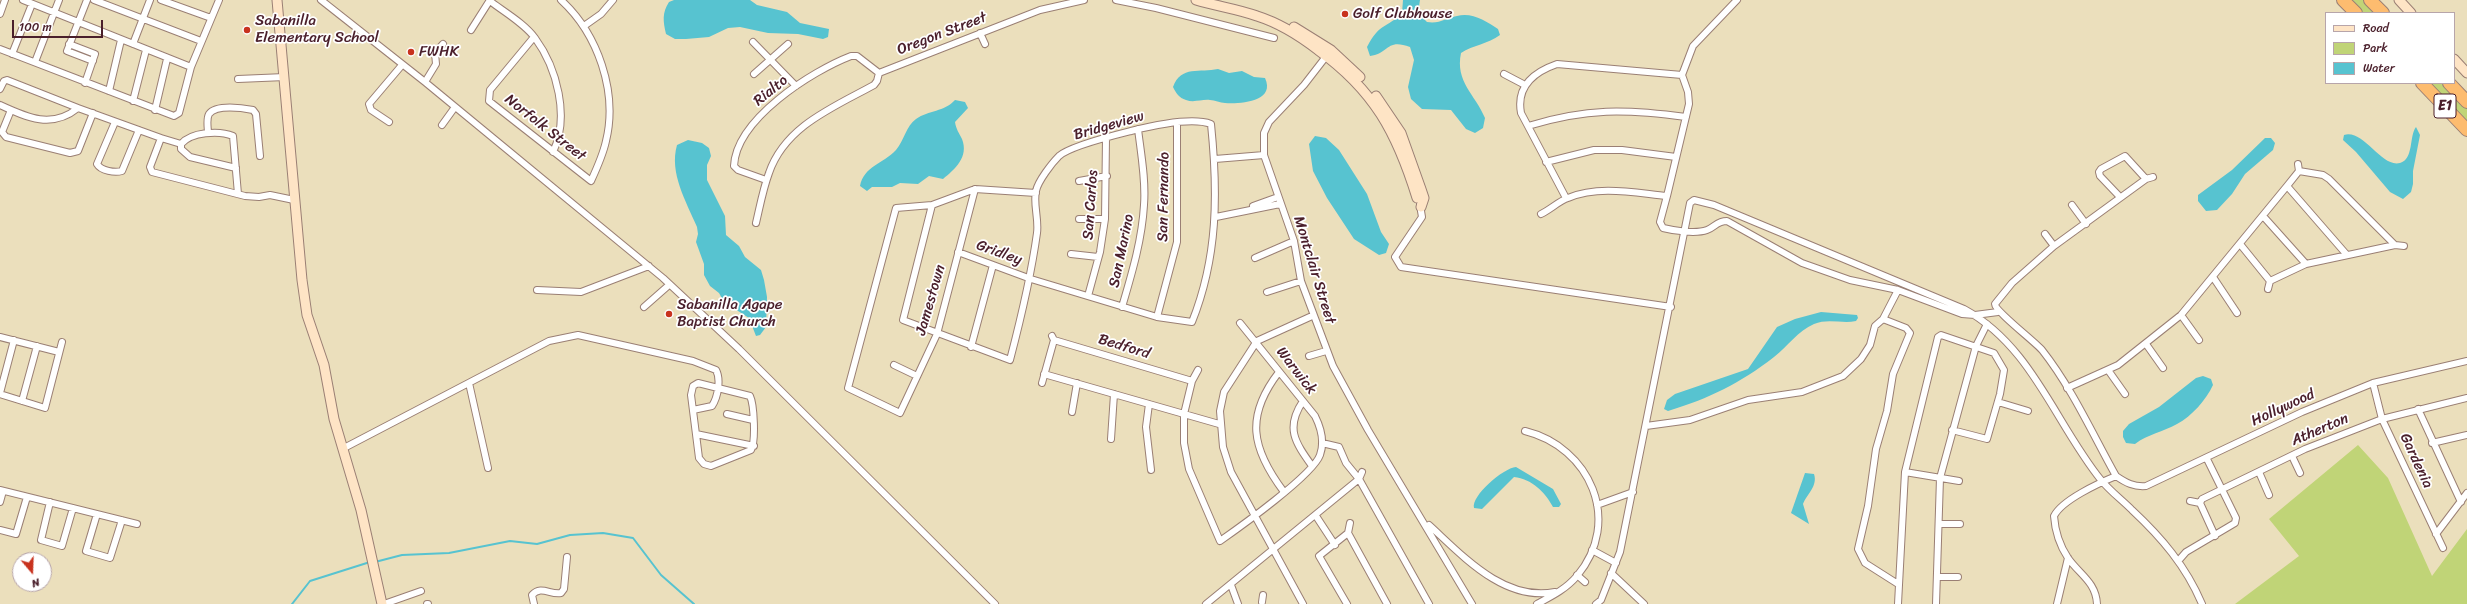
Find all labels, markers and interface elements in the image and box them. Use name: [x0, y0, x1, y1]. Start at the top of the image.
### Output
place label: Golf Clubhouse: [1353, 5, 1452, 23]
street label: Oregon Street: [895, 9, 989, 59]
marker: Golf Clubhouse: [1340, 9, 1350, 19]
scale bar: [14, 12, 105, 38]
place label: Sabanilla Elementary School: [255, 12, 379, 47]
legend: [2325, 12, 2455, 84]
text: 100 m: [19, 16, 52, 38]
text: Road: [2363, 17, 2389, 39]
marker: Sabanilla Elementary School: [242, 25, 252, 35]
text: Park: [2363, 37, 2388, 59]
place label: FWHK: [419, 43, 459, 61]
marker: FWHK: [406, 47, 416, 57]
text: Water: [2363, 57, 2395, 79]
street label: Rialto: [750, 72, 792, 110]
street label: Norfolk Street: [501, 91, 589, 165]
road number: E1: [2434, 94, 2456, 118]
street label: Bridgeview: [1072, 107, 1146, 145]
street label: San Fernando: [1154, 152, 1174, 242]
street label: San Carlos: [1080, 169, 1102, 241]
street label: San Marino: [1105, 213, 1139, 289]
street label: Montclair Street: [1289, 214, 1339, 326]
street label: Gridley: [974, 236, 1024, 270]
street label: Jamestown: [912, 263, 950, 337]
place label: Sabanilla Agape Baptist Church: [677, 296, 782, 331]
marker: Sabanilla Agape Baptist Church: [664, 309, 674, 319]
street label: Bedford: [1096, 331, 1152, 363]
street label: Warwick: [1272, 344, 1320, 398]
street label: Hollywood: [2248, 386, 2318, 430]
street label: Atherton: [2289, 410, 2351, 450]
street label: Gardenia: [2395, 431, 2437, 491]
north arrow: [12, 552, 52, 592]
text: N: [29, 573, 42, 593]

